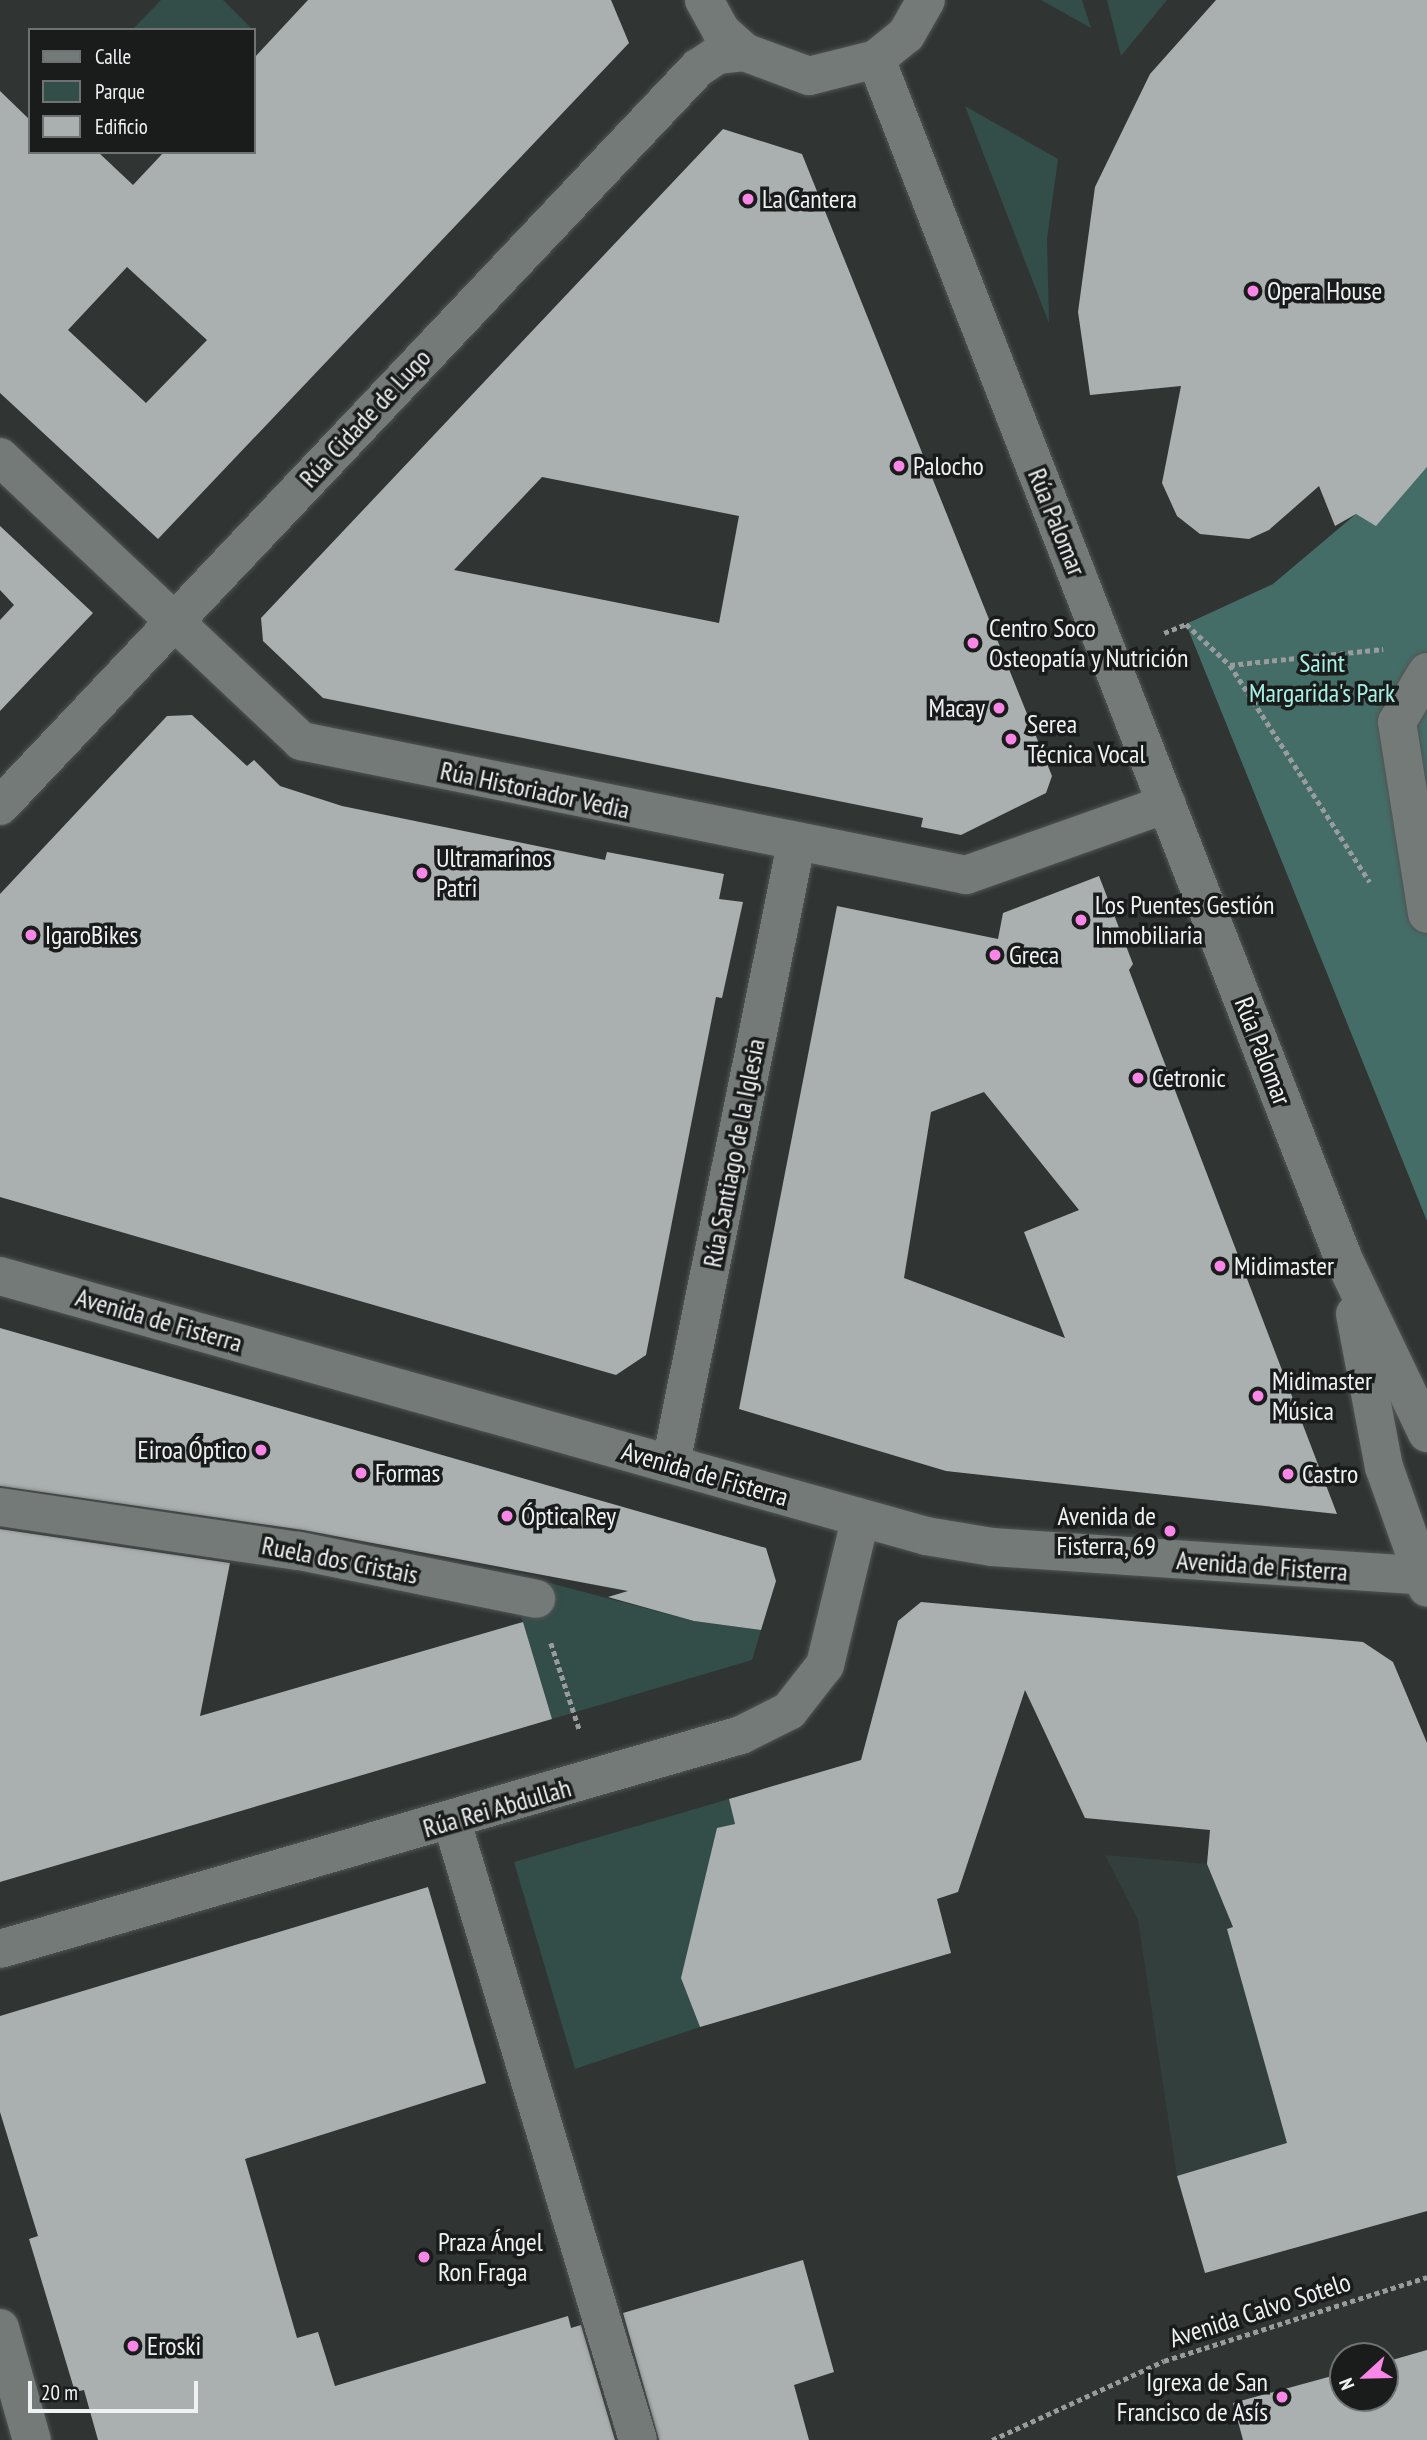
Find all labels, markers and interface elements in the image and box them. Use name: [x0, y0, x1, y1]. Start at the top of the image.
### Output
legend: [28, 28, 256, 154]
text: Calle: [95, 43, 131, 70]
text: Parque: [95, 78, 145, 105]
text: Edificio: [95, 113, 148, 140]
place label: La Cantera: [762, 183, 857, 215]
marker: La Cantera: [740, 191, 756, 207]
place label: Opera House: [1267, 275, 1382, 307]
marker: Opera House: [1245, 283, 1261, 299]
street label: Rúa Cidade de Lugo: [293, 342, 437, 494]
place label: Palocho: [913, 450, 984, 482]
marker: Palocho: [891, 458, 907, 474]
street label: Rúa Palomar: [1021, 464, 1093, 580]
place label: Centro Soco Osteopatía y Nutrición: [989, 612, 1189, 674]
marker: Centro Soco Osteopatía y Nutrición: [963, 633, 983, 653]
park label: Saint Margarida's Park: [1249, 647, 1395, 708]
place label: Macay: [929, 692, 985, 724]
marker: Macay: [991, 700, 1007, 716]
place label: Serea Técnica Vocal: [1027, 708, 1146, 770]
marker: Serea Técnica Vocal: [1001, 729, 1021, 749]
street label: Rúa Historiador Vedia: [437, 755, 633, 825]
place label: Ultramarinos Patri: [436, 842, 552, 903]
marker: Ultramarinos Patri: [414, 865, 430, 881]
place label: Los Puentes Gestión Inmobiliaria: [1095, 889, 1274, 950]
marker: Los Puentes Gestión Inmobiliaria: [1073, 912, 1089, 928]
place label: IgaroBikes: [45, 919, 138, 951]
marker: IgaroBikes: [23, 927, 39, 943]
place label: Greca: [1009, 939, 1059, 971]
marker: Greca: [987, 947, 1003, 963]
street label: Rúa Palomar: [1228, 993, 1298, 1109]
street label: Rúa Santiago de la Iglesia: [697, 1036, 771, 1270]
place label: Cetronic: [1152, 1062, 1226, 1094]
marker: Cetronic: [1130, 1070, 1146, 1086]
place label: Midimaster: [1234, 1250, 1334, 1282]
marker: Midimaster: [1212, 1258, 1228, 1274]
street label: Avenida de Fisterra: [72, 1281, 246, 1359]
place label: Midimaster Música: [1272, 1365, 1372, 1426]
marker: Midimaster Música: [1250, 1388, 1266, 1404]
place label: Eiroa Óptico: [138, 1434, 247, 1466]
street label: Avenida de Fisterra: [618, 1435, 792, 1513]
marker: Eiroa Óptico: [253, 1442, 269, 1458]
place label: Formas: [375, 1457, 440, 1489]
place label: Castro: [1302, 1458, 1358, 1490]
marker: Formas: [353, 1465, 369, 1481]
marker: Castro: [1280, 1466, 1296, 1482]
place label: Óptica Rey: [521, 1500, 616, 1532]
place label: Avenida de Fisterra, 69: [1055, 1500, 1156, 1562]
marker: Óptica Rey: [499, 1508, 515, 1524]
marker: Avenida de Fisterra, 69: [1162, 1523, 1178, 1539]
street label: Ruela dos Cristais: [259, 1530, 421, 1590]
street label: Avenida de Fisterra: [1175, 1544, 1349, 1588]
street label: Rúa Rei Abdullah: [419, 1772, 575, 1844]
place label: Praza Ángel Ron Fraga: [438, 2226, 544, 2288]
marker: Praza Ángel Ron Fraga: [416, 2249, 432, 2265]
street label: Avenida Calvo Sotelo: [1165, 2266, 1355, 2354]
place label: Eroski: [147, 2330, 201, 2362]
marker: Eroski: [125, 2338, 141, 2354]
north arrow: [1329, 2342, 1399, 2412]
scale bar: [32, 2366, 201, 2410]
place label: Igrexa de San Francisco de Asís: [1116, 2366, 1268, 2428]
text: N: [1333, 2375, 1359, 2393]
text: 20 m: [41, 2379, 78, 2406]
marker: Igrexa de San Francisco de Asís: [1274, 2389, 1290, 2405]

